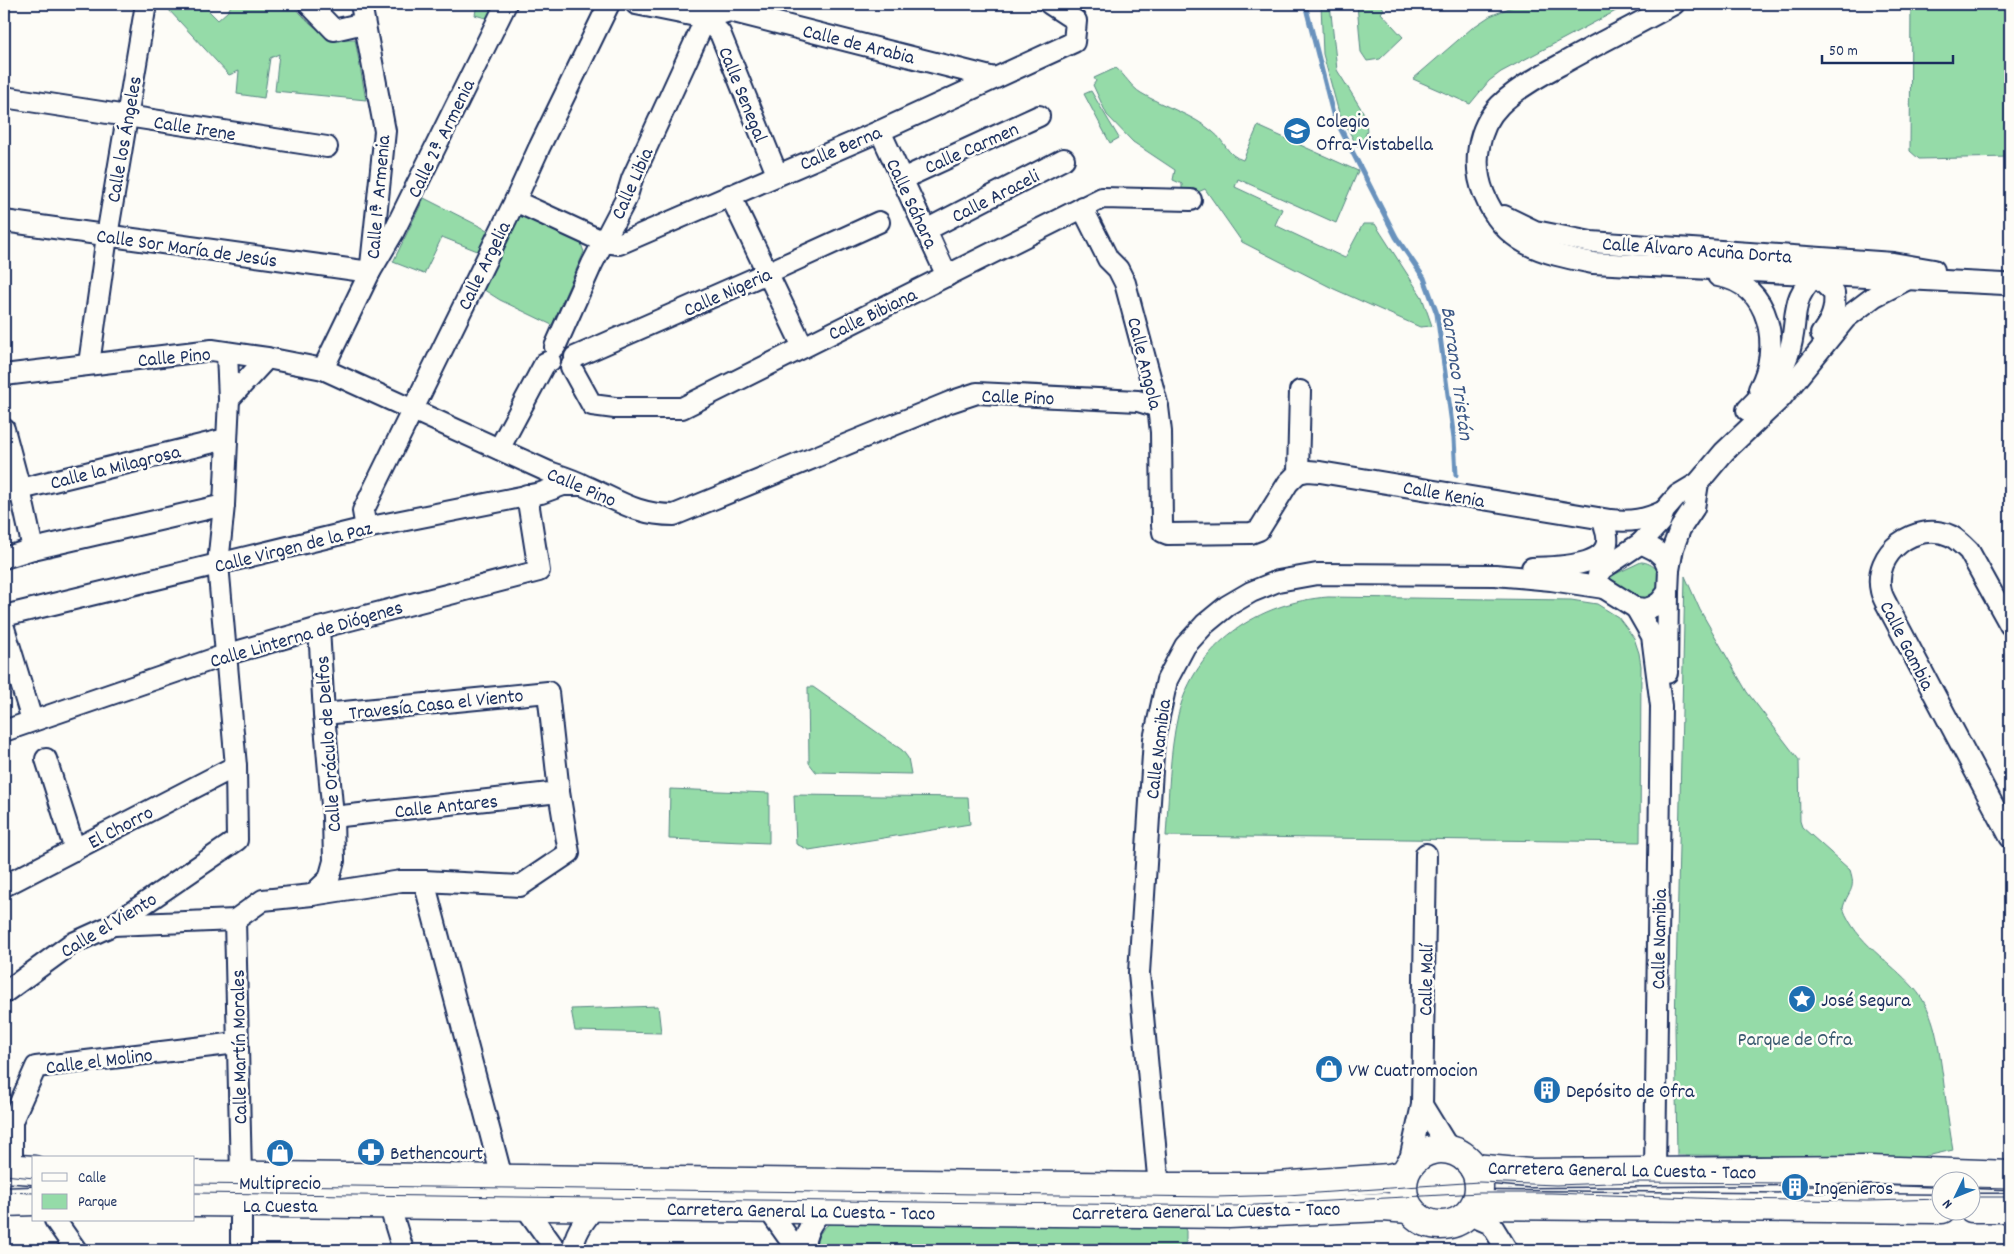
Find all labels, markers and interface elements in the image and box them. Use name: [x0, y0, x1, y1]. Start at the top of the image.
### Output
street label: Calle de Arabia: [799, 18, 918, 73]
scale bar: [1822, 32, 1953, 64]
text: 50 m: [1829, 41, 1858, 63]
street label: Calle Senegal: [709, 43, 773, 147]
street label: Calle los Ángeles: [101, 74, 151, 205]
street label: Calle 2ª Armenia: [402, 75, 484, 203]
place label: Colegio Ofra-Vistabella: [1316, 109, 1434, 160]
street label: Calle Irene: [152, 110, 238, 150]
street label: Calle Carmen: [921, 116, 1024, 183]
school or university icon: Colegio Ofra-Vistabella: [1282, 116, 1312, 146]
street label: Calle Berna: [796, 120, 887, 180]
street label: Calle 1ª Armenia: [361, 133, 399, 260]
street label: Calle Libia: [606, 143, 662, 224]
street label: Calle Sáhara: [877, 155, 944, 254]
street label: Calle Araceli: [948, 163, 1045, 232]
street label: Calle Argelia: [452, 217, 520, 316]
street label: Calle Sor María de Jesús: [94, 223, 279, 277]
street label: Calle Álvaro Acuña Dorta: [1601, 231, 1793, 273]
street label: Calle Nigeria: [680, 262, 777, 326]
street label: Calle Bibiana: [824, 282, 923, 349]
water label: Barranco Tristán: [1431, 305, 1479, 443]
street label: Calle Angola: [1118, 315, 1168, 413]
street label: Calle Pino: [137, 342, 212, 376]
street label: Calle Pino: [981, 384, 1055, 414]
street label: Calle la Milagrosa: [48, 439, 184, 499]
street label: Calle Pino: [542, 462, 620, 516]
street label: Calle Kenia: [1400, 475, 1487, 517]
street label: Calle Virgen de la Paz: [212, 516, 376, 582]
street label: Calle Linterna de Diógenes: [207, 595, 407, 677]
street label: Calle Gambia: [1871, 597, 1940, 697]
street label: Calle Oráculo de Delfos: [310, 655, 350, 833]
street label: Travesía Casa el Viento: [348, 683, 525, 729]
street label: Calle Namibia: [1140, 697, 1180, 801]
street label: Calle Antares: [393, 789, 499, 827]
street label: El Chorro: [84, 800, 159, 857]
street label: Calle el Viento: [56, 887, 163, 966]
street label: Calle Namibia: [1646, 888, 1676, 990]
street label: Calle Malí: [1413, 943, 1443, 1016]
street label: Calle Martín Morales: [226, 969, 256, 1125]
place icon: José Segura: [1787, 984, 1817, 1014]
place label: José Segura: [1821, 988, 1911, 1016]
park label: Parque de Ofra: [1738, 1027, 1853, 1055]
street label: Calle el Molino: [44, 1043, 155, 1083]
shop icon: VW Cuatromocion: [1314, 1054, 1344, 1084]
place label: VW Cuatromocion: [1348, 1058, 1478, 1086]
building icon: Depósito de Ofra: [1532, 1075, 1562, 1105]
place label: Depósito de Ofra: [1566, 1079, 1695, 1107]
pharmacy icon: Bethencourt: [356, 1137, 386, 1167]
shop icon: Multiprecio La Cuesta: [265, 1138, 295, 1168]
place label: Bethencourt: [390, 1141, 483, 1169]
legend: [32, 1156, 195, 1222]
street label: Carretera General La Cuesta - Taco: [1487, 1156, 1757, 1188]
text: Calle: [78, 1168, 107, 1190]
place label: Multiprecio La Cuesta: [239, 1171, 321, 1222]
building icon: Ingenieros: [1780, 1172, 1810, 1202]
north arrow: [1932, 1172, 1982, 1222]
place label: Ingenieros: [1814, 1176, 1893, 1204]
text: Parque: [78, 1192, 118, 1214]
text: N: [1938, 1194, 1958, 1213]
street label: Carretera General La Cuesta - Taco: [666, 1197, 936, 1229]
street label: Carretera General La Cuesta - Taco: [1072, 1197, 1341, 1229]

